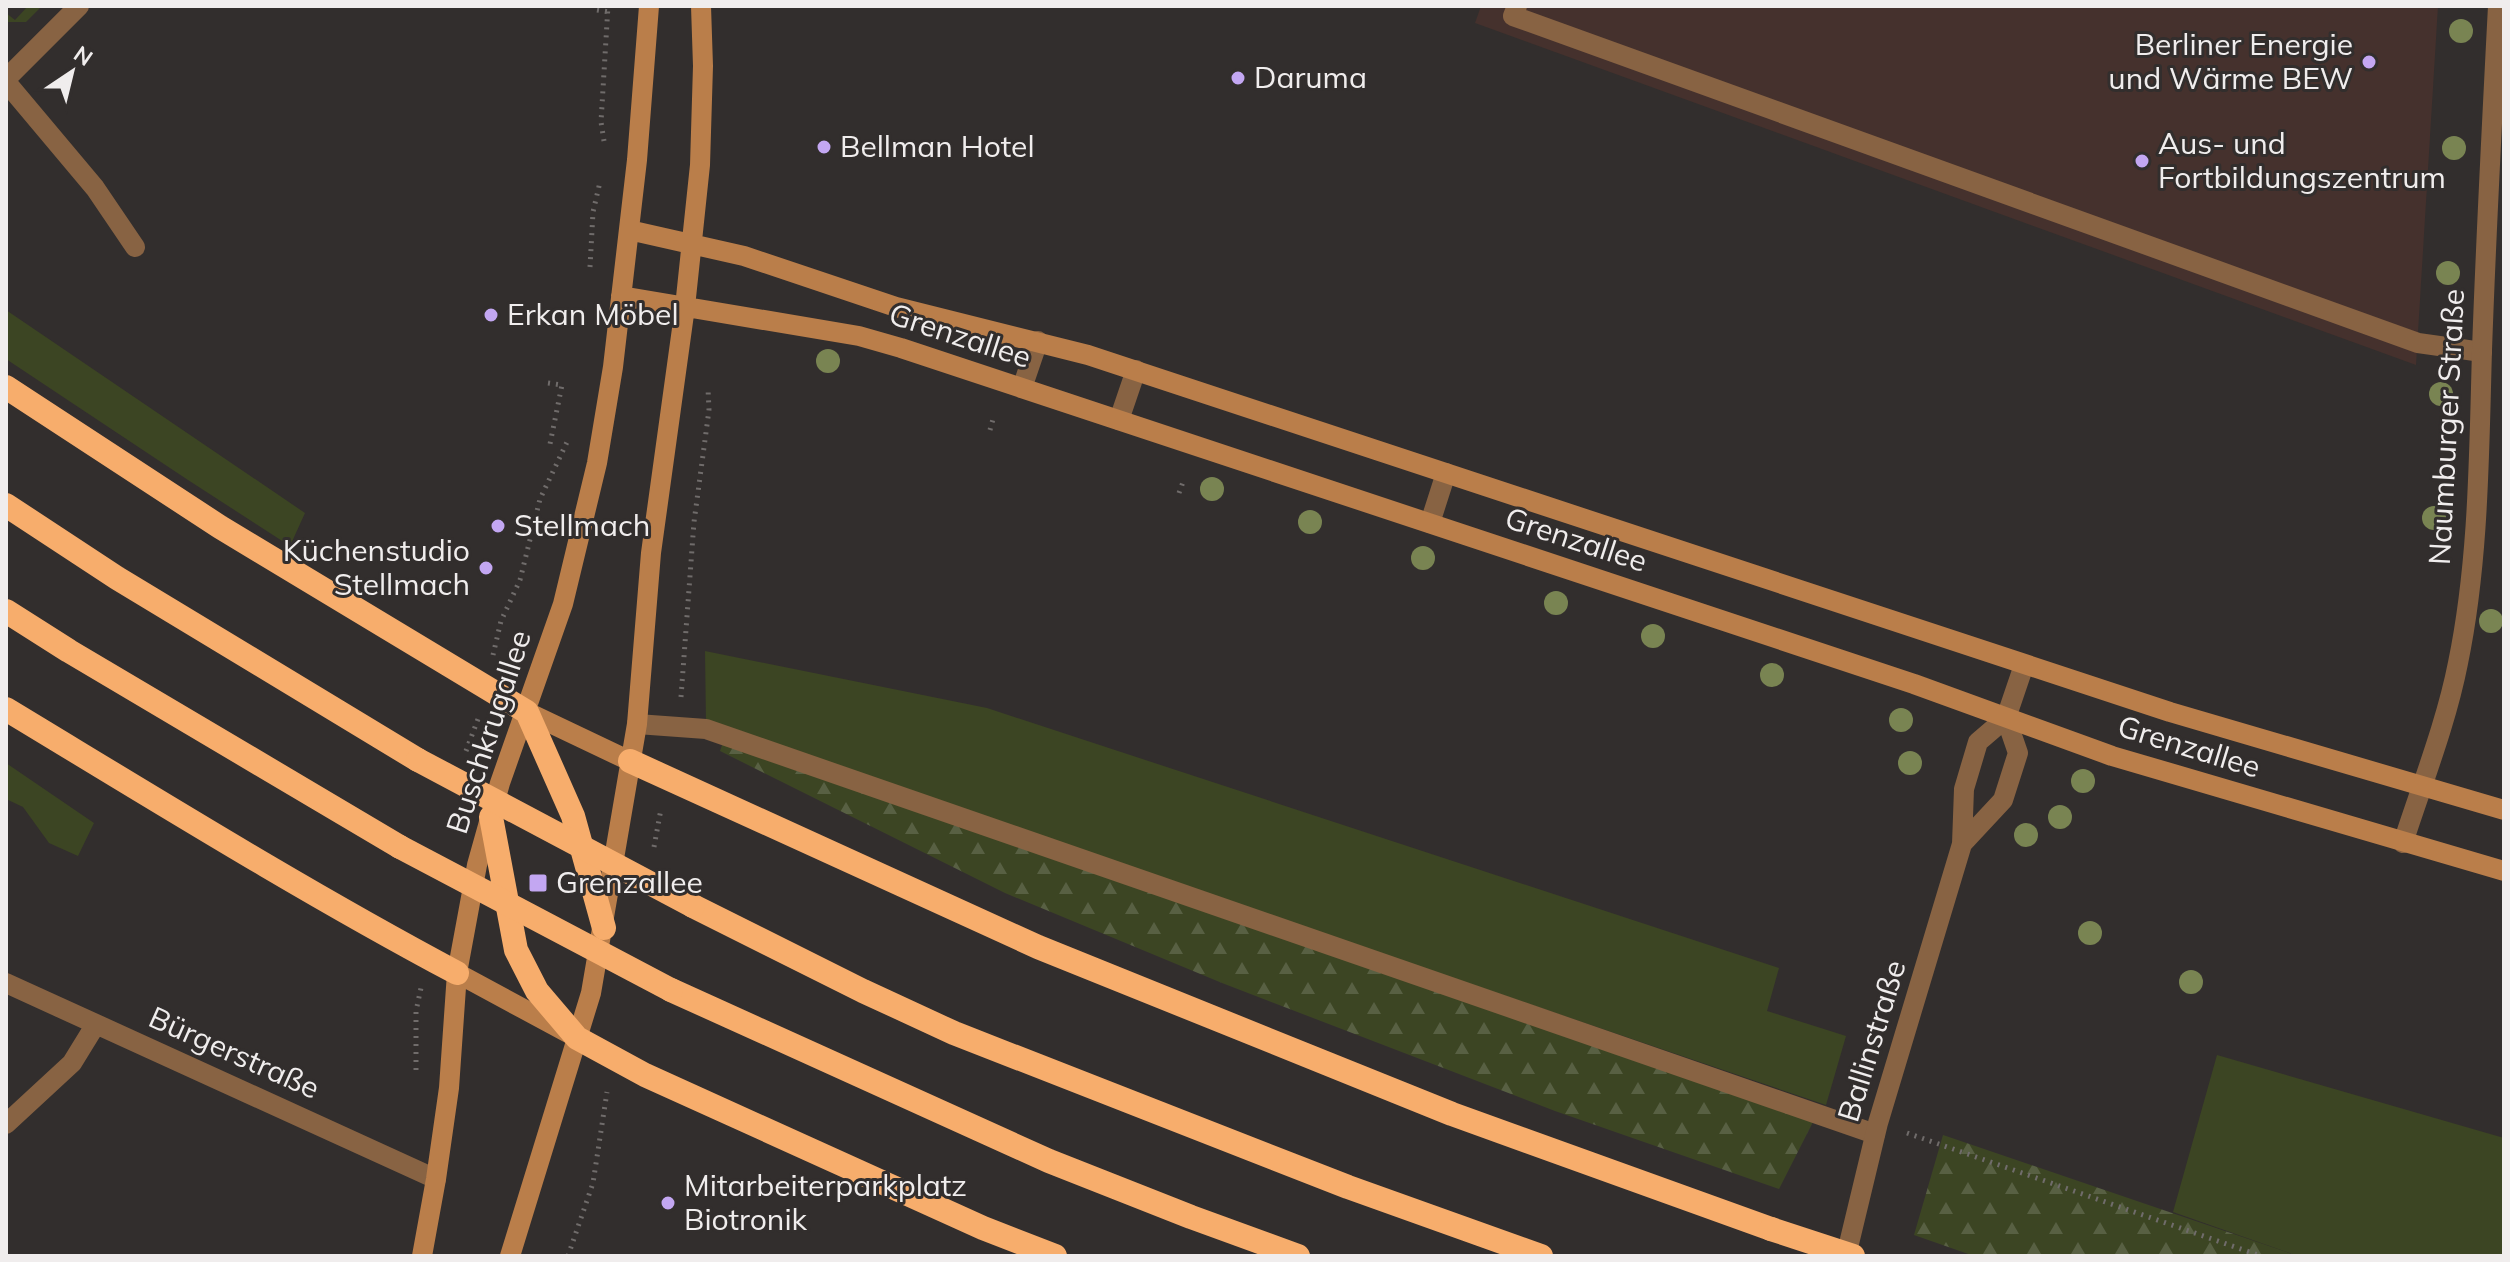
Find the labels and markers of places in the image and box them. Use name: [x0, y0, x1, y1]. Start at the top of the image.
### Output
place label: Berliner Energie und Wärme BEW: [2108, 25, 2353, 97]
marker: Berliner Energie und Wärme BEW: [2360, 53, 2378, 71]
place label: Daruma: [1254, 58, 1367, 96]
marker: Daruma: [1229, 69, 1247, 87]
place label: Aus- und Fortbildungszentrum: [2158, 124, 2446, 196]
place label: Bellman Hotel: [840, 127, 1035, 165]
marker: Bellman Hotel: [815, 138, 833, 156]
marker: Aus- und Fortbildungszentrum: [2133, 152, 2151, 170]
place label: Erkan Möbel: [507, 295, 679, 333]
marker: Erkan Möbel: [482, 306, 500, 324]
place label: Stellmach: [514, 506, 650, 544]
marker: Stellmach: [489, 517, 507, 535]
place label: Küchenstudio Stellmach: [283, 531, 470, 603]
marker: Küchenstudio Stellmach: [477, 559, 495, 577]
place label: Grenzallee: [556, 863, 703, 901]
marker: Grenzallee: [527, 872, 549, 894]
place label: Mitarbeiterparkplatz Biotronik: [684, 1166, 967, 1238]
marker: Mitarbeiterparkplatz Biotronik: [659, 1194, 677, 1212]

